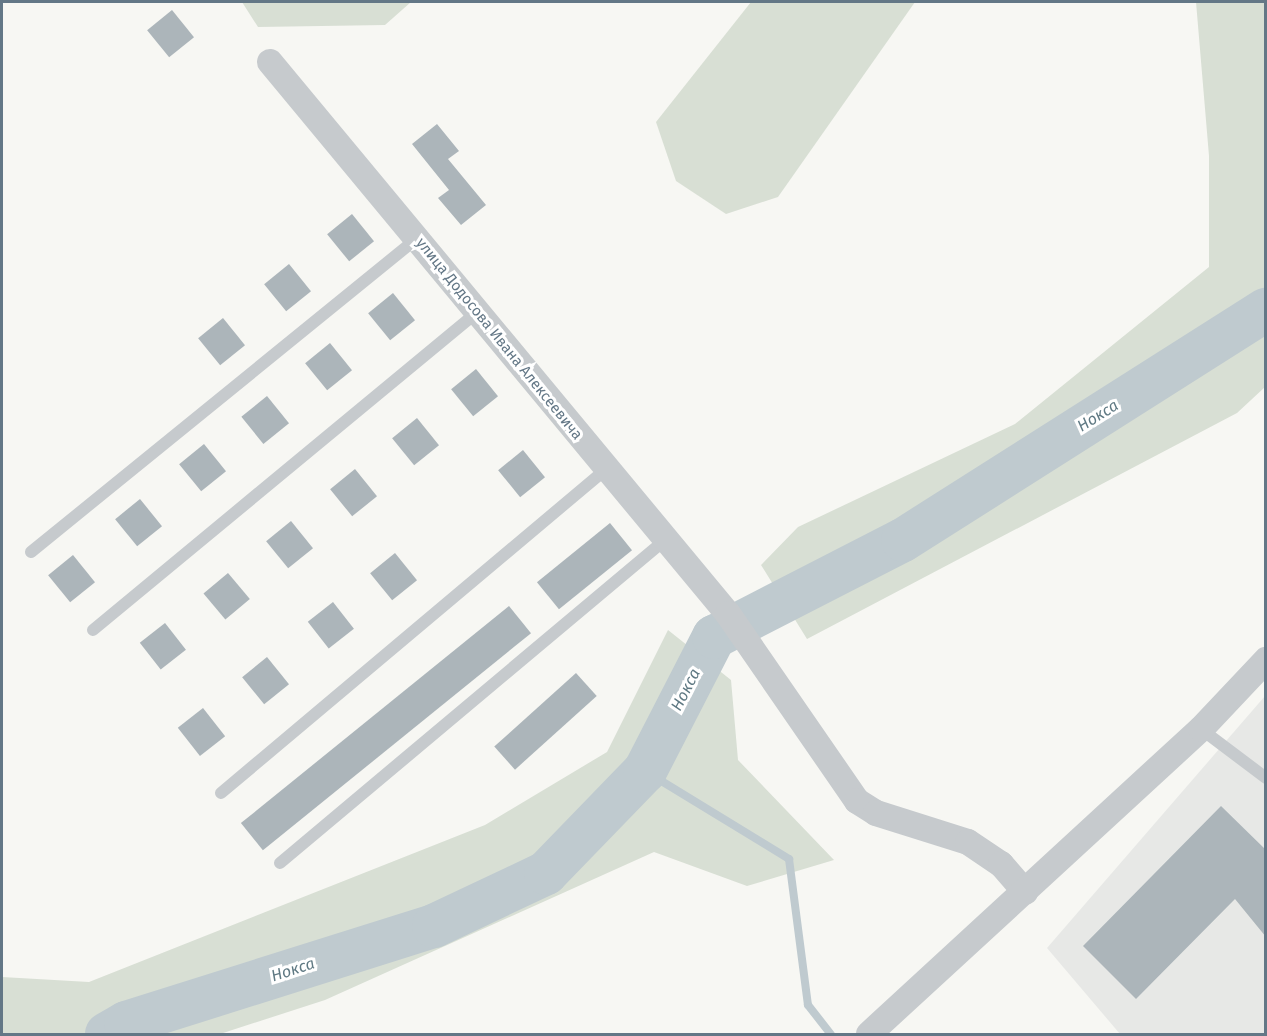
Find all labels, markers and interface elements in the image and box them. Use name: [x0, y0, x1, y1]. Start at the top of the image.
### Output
street label: улица Додосова Ивана Алексеевича: [412, 234, 586, 444]
water label: Нокса: [1074, 396, 1122, 436]
water label: Нокса: [667, 666, 705, 714]
water label: Нокса: [269, 954, 317, 986]

